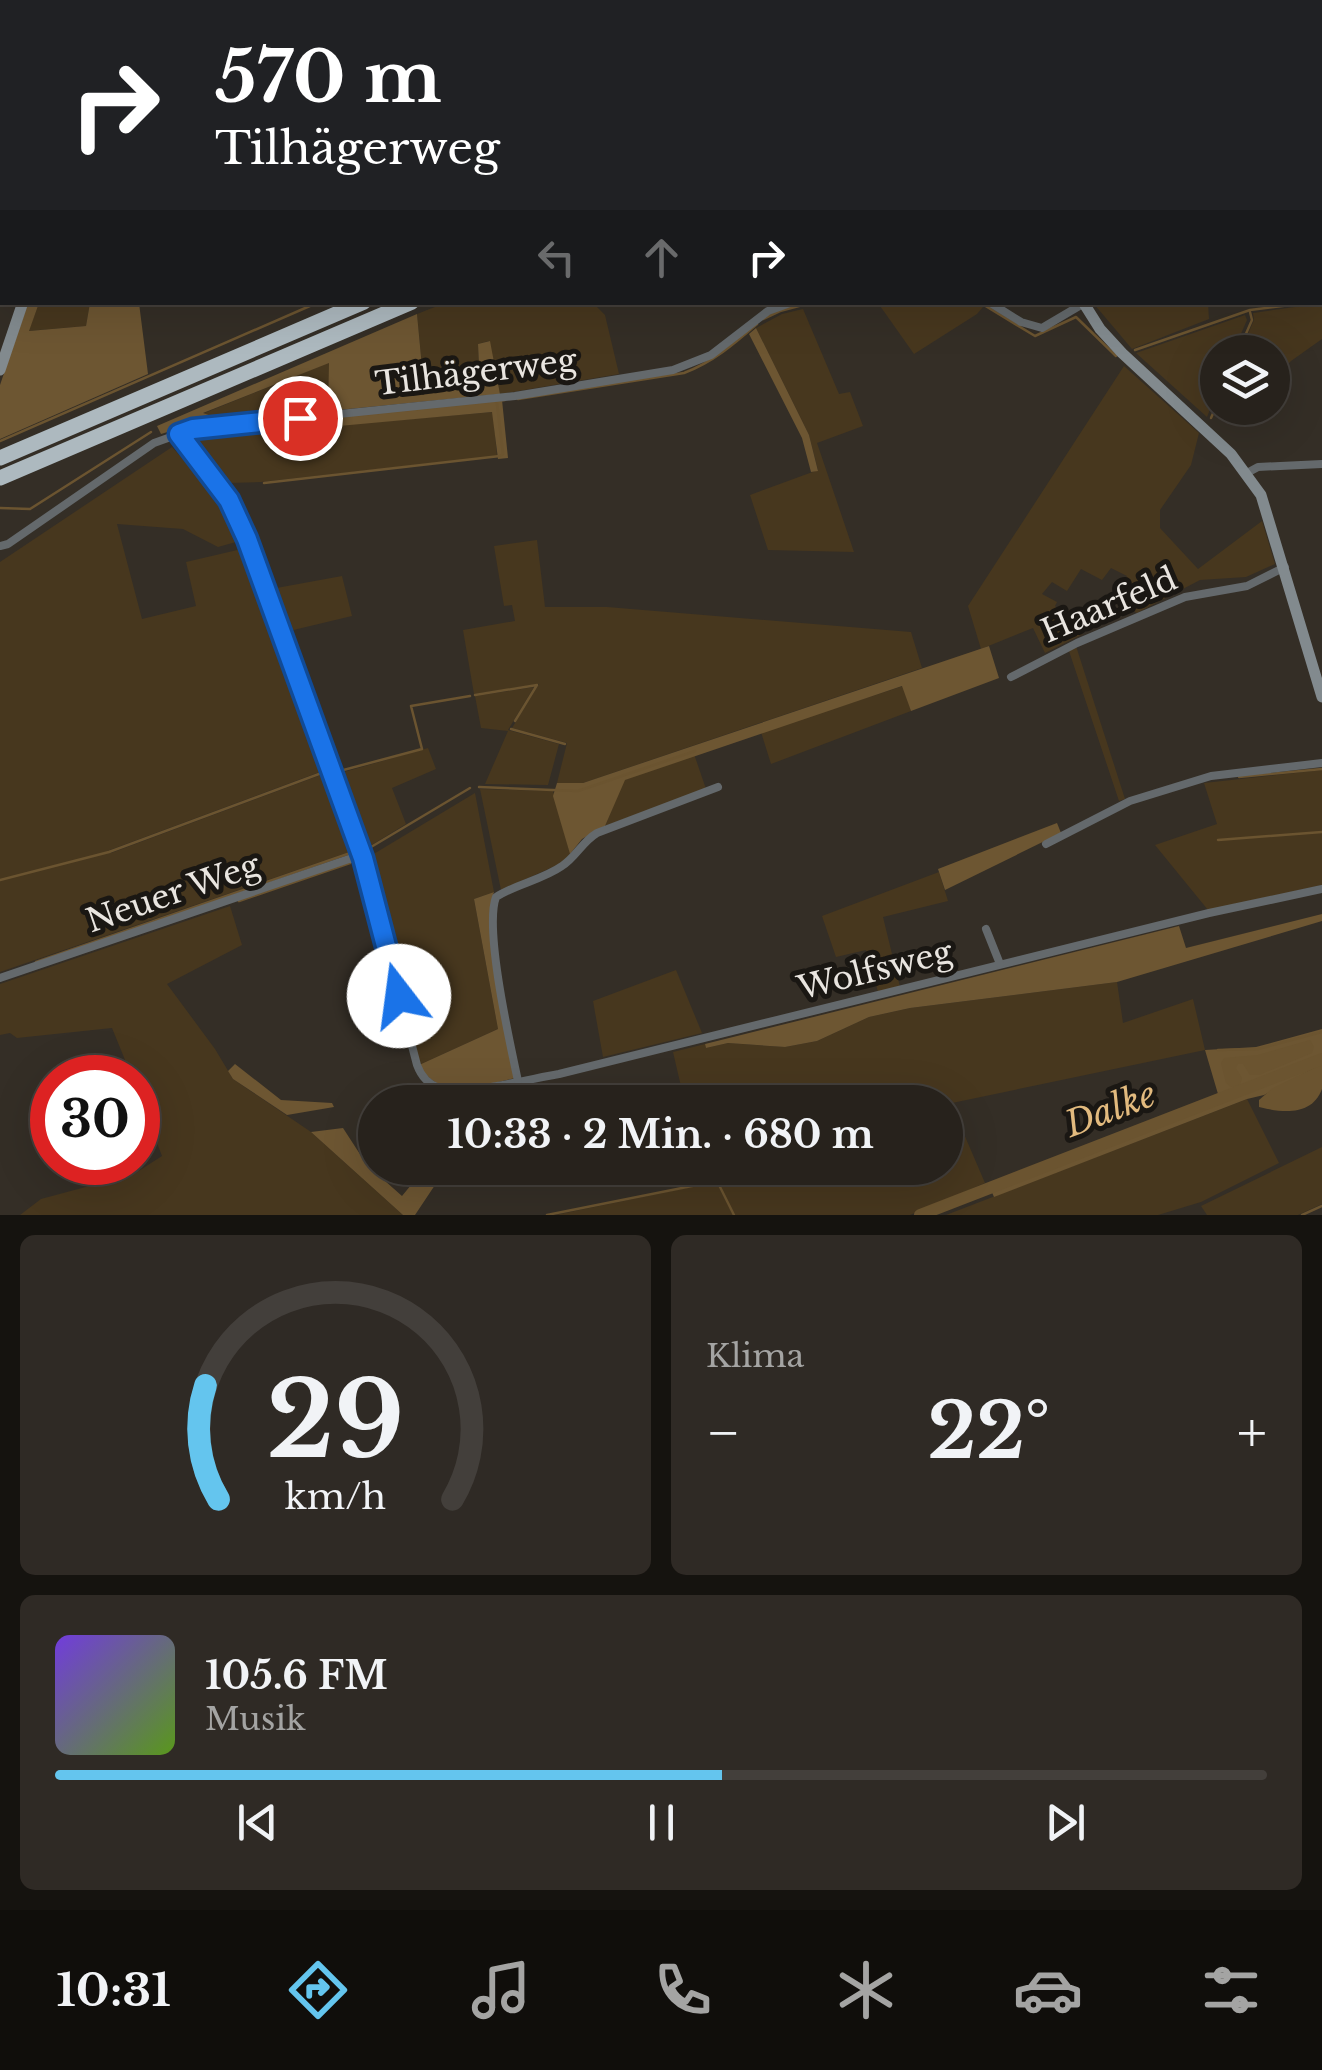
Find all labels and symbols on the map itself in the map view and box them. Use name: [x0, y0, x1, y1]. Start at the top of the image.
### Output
street label: Tilhägerweg: [373, 340, 580, 404]
pin: [258, 376, 343, 461]
street label: Haarfeld: [1035, 559, 1183, 651]
street label: Neuer Weg: [81, 844, 266, 941]
street label: Wolfsweg: [792, 931, 957, 1009]
position arrow: [347, 944, 451, 1048]
speed limit sign: 30: [30, 1055, 160, 1185]
water label: Dalke: [1057, 1072, 1162, 1147]

